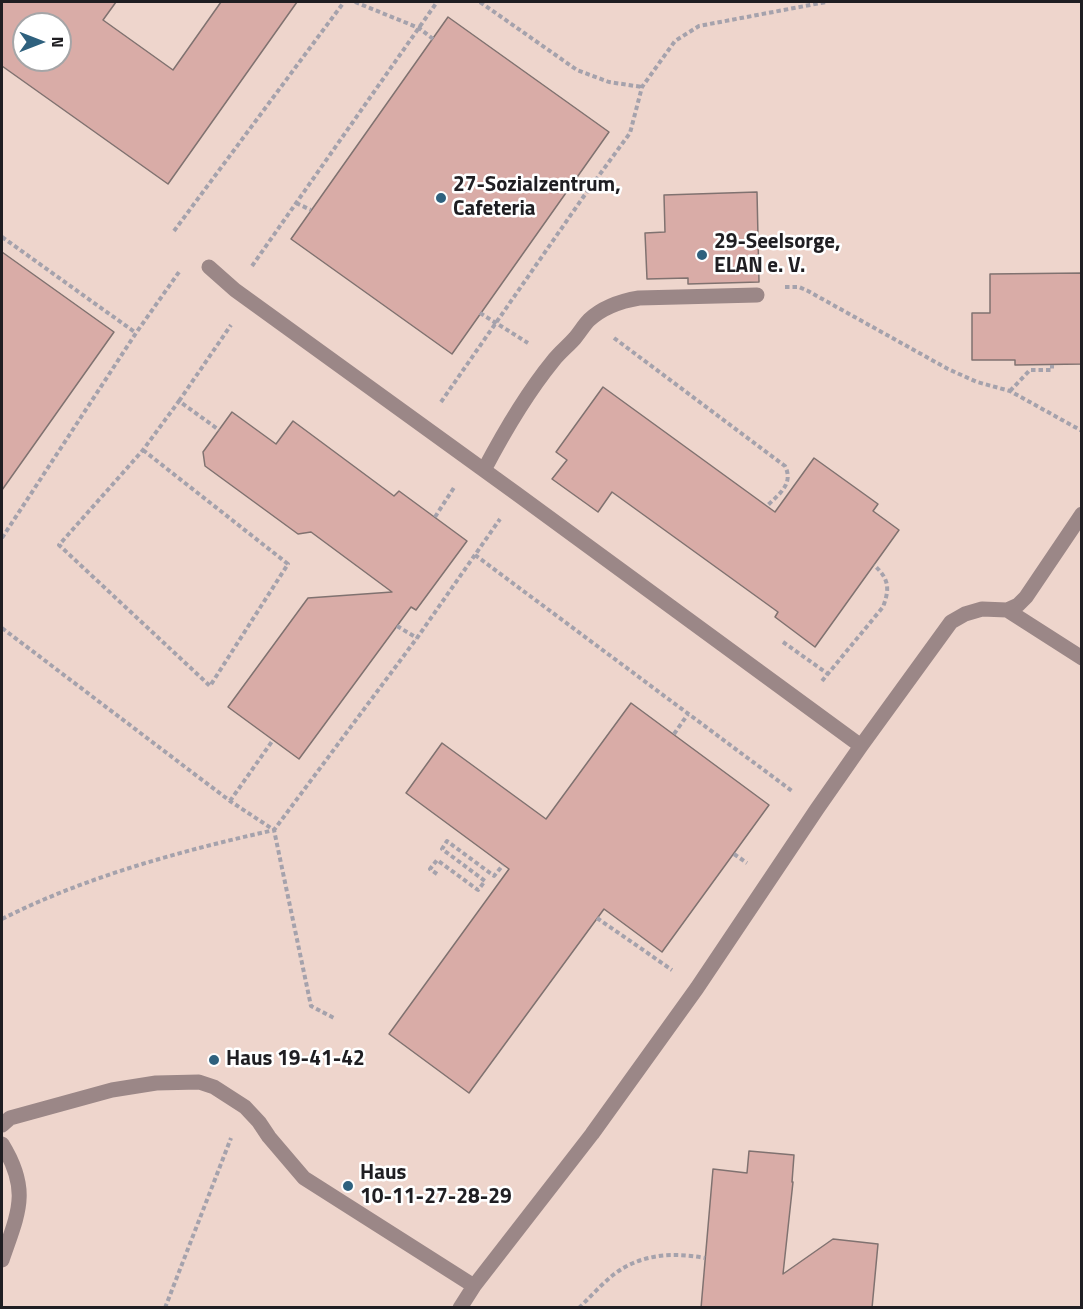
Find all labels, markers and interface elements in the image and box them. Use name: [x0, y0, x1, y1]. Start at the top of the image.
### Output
north arrow: [12, 12, 72, 72]
text: N: [46, 36, 70, 48]
place label: 27-Sozialzentrum, Cafeteria: [453, 173, 621, 223]
marker: 27-Sozialzentrum, Cafeteria: [434, 191, 448, 205]
place label: 29-Seelsorge, ELAN e. V.: [714, 230, 841, 280]
marker: 29-Seelsorge, ELAN e. V.: [695, 248, 709, 262]
place label: Haus 19-41-42: [226, 1047, 365, 1073]
marker: Haus 19-41-42: [207, 1053, 221, 1067]
place label: Haus 10-11-27-28-29: [360, 1161, 512, 1211]
marker: Haus 10-11-27-28-29: [341, 1179, 355, 1193]

